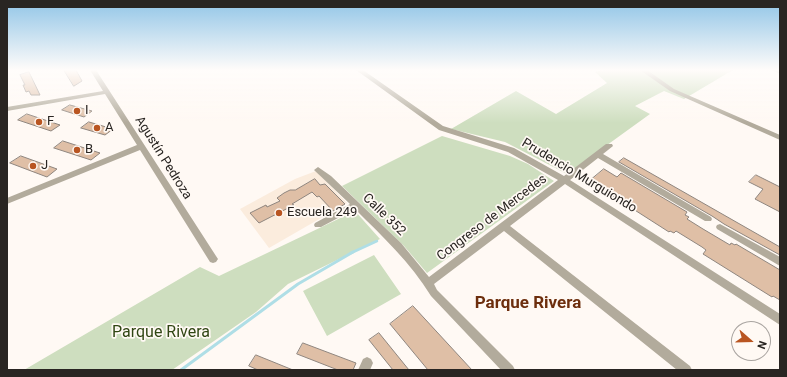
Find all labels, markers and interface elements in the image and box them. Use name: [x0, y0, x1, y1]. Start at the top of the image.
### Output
place label: I: [85, 103, 89, 119]
marker: I: [72, 106, 82, 116]
place label: F: [47, 114, 54, 130]
street label: Agustín Pedroza: [131, 114, 195, 202]
marker: F: [34, 117, 44, 127]
place label: A: [105, 120, 113, 136]
marker: A: [92, 123, 102, 133]
street label: Prudencio Murguiondo: [519, 135, 639, 217]
place label: B: [85, 142, 93, 158]
marker: B: [72, 145, 82, 155]
place label: J: [41, 158, 48, 174]
marker: J: [28, 161, 38, 171]
street label: Congreso de Mercedes: [434, 172, 550, 264]
street label: Calle 352: [359, 191, 409, 239]
place label: Escuela 249: [287, 205, 357, 221]
marker: Escuela 249: [274, 208, 284, 218]
district label: Parque Rivera: [475, 294, 581, 314]
north arrow: [731, 321, 771, 361]
park label: Parque Rivera: [112, 323, 210, 343]
text: N: [754, 339, 769, 351]

